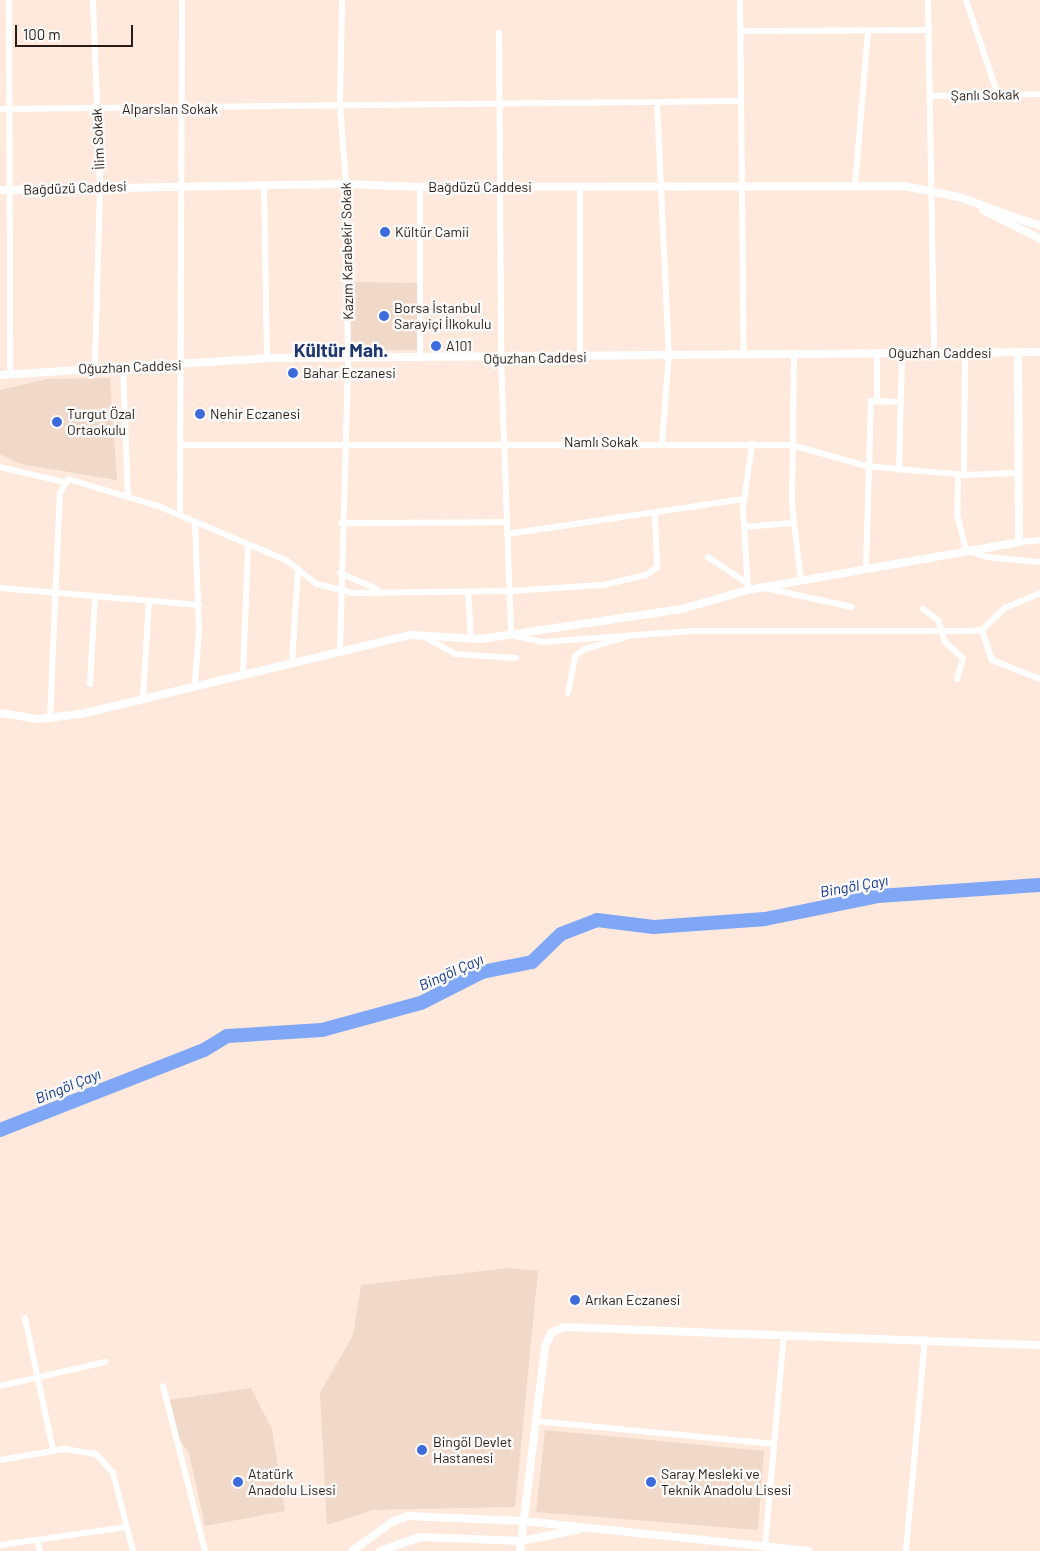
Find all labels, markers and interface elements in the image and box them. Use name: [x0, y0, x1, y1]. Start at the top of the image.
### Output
scale bar: [18, 15, 135, 47]
text: 100 m: [23, 25, 61, 43]
street label: Şanlı Sokak: [951, 86, 1019, 104]
street label: Alparslan Sokak: [122, 101, 218, 117]
street label: İlim Sokak: [88, 108, 108, 170]
street label: Bağdüzü Caddesi: [23, 178, 127, 198]
street label: Bağdüzü Caddesi: [428, 179, 532, 195]
street label: Kazım Karabekir Sokak: [337, 182, 357, 320]
place label: Kültür Camii: [395, 224, 469, 240]
marker: Kültür Camii: [379, 226, 391, 238]
place label: Borsa İstanbul Sarayiçi İlkokulu: [394, 300, 492, 332]
marker: Borsa İstanbul Sarayiçi İlkokulu: [378, 310, 390, 322]
place label: A101: [446, 338, 472, 354]
district label: Kültür Mah.: [294, 339, 388, 361]
marker: A101: [430, 340, 442, 352]
street label: Oğuzhan Caddesi: [888, 345, 992, 361]
street label: Oğuzhan Caddesi: [483, 349, 587, 367]
street label: Oğuzhan Caddesi: [78, 357, 182, 377]
place label: Bahar Eczanesi: [303, 365, 396, 381]
marker: Bahar Eczanesi: [287, 367, 299, 379]
place label: Turgut Özal Ortaokulu: [67, 406, 135, 438]
place label: Nehir Eczanesi: [210, 406, 300, 422]
marker: Nehir Eczanesi: [194, 408, 206, 420]
marker: Turgut Özal Ortaokulu: [51, 416, 63, 428]
street label: Namlı Sokak: [564, 434, 638, 450]
water label: Bingöl Çayı: [818, 871, 890, 901]
water label: Bingöl Çayı: [416, 950, 486, 994]
water label: Bingöl Çayı: [33, 1065, 103, 1107]
place label: Arıkan Eczanesi: [585, 1292, 680, 1308]
marker: Arıkan Eczanesi: [569, 1294, 581, 1306]
place label: Bingöl Devlet Hastanesi: [433, 1434, 512, 1466]
marker: Bingöl Devlet Hastanesi: [415, 1443, 429, 1457]
place label: Atatürk Anadolu Lisesi: [248, 1466, 336, 1498]
place label: Saray Mesleki ve Teknik Anadolu Lisesi: [661, 1466, 791, 1498]
marker: Atatürk Anadolu Lisesi: [232, 1476, 244, 1488]
marker: Saray Mesleki ve Teknik Anadolu Lisesi: [645, 1476, 657, 1488]

